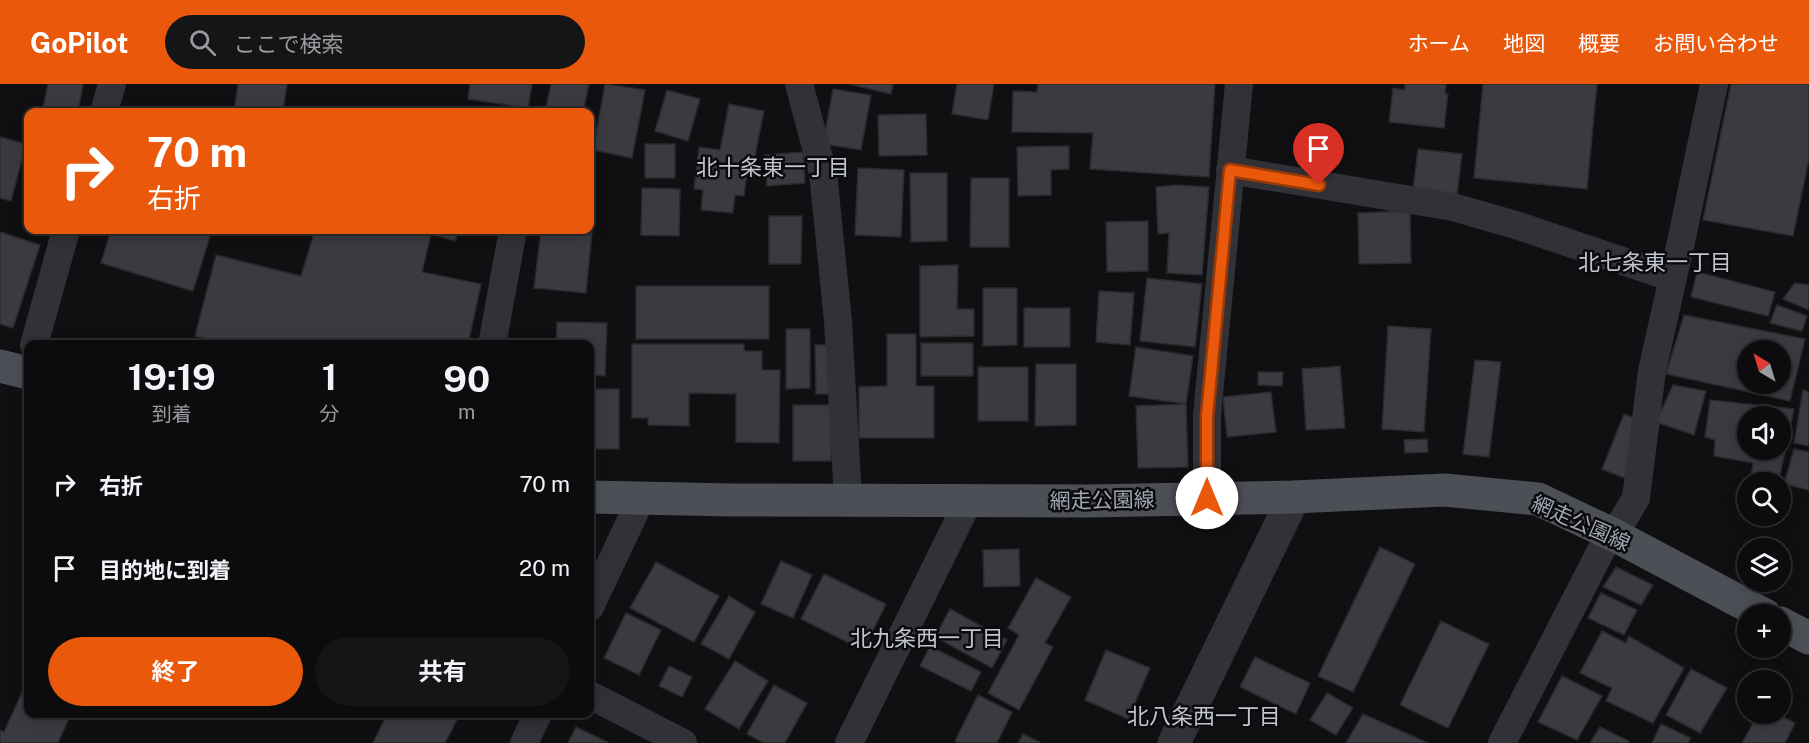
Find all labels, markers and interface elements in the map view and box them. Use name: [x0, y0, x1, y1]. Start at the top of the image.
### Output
search box: [165, 15, 585, 69]
text: GoPilot: [30, 26, 129, 59]
icon: search: [186, 26, 219, 59]
text: ここで検索: [234, 31, 344, 57]
text: ホーム: [1408, 31, 1470, 56]
text: 地図: [1503, 31, 1545, 56]
text: 概要: [1578, 31, 1620, 56]
text: お問い合わせ: [1653, 31, 1779, 56]
pin: [1293, 123, 1344, 185]
text: 70 m: [147, 127, 247, 176]
icon: right: [48, 132, 126, 210]
icon: arrive: [1302, 132, 1335, 165]
district label: 北十条東一丁目: [696, 154, 850, 180]
text: 右折: [147, 182, 201, 214]
district label: 北七条東一丁目: [1578, 249, 1732, 275]
north arrow: [1737, 340, 1791, 394]
map controls: [1737, 340, 1791, 724]
text: 19:19: [128, 356, 216, 398]
text: 1: [322, 356, 337, 398]
text: 90: [443, 358, 490, 400]
text: m: [458, 400, 475, 424]
text: 到着: [152, 402, 192, 426]
text: 分: [320, 402, 340, 426]
button: sound: [1737, 406, 1791, 460]
position arrow: [1175, 466, 1239, 530]
icon: right: [48, 468, 81, 501]
text: 70 m: [519, 471, 570, 497]
button: search: [1737, 472, 1791, 526]
text: 右折: [99, 473, 143, 499]
street label: 網走公園線: [1049, 487, 1155, 513]
street label: 網走公園線: [1528, 490, 1634, 556]
button: layers: [1737, 538, 1791, 592]
icon: arrive: [48, 552, 81, 585]
text: 20 m: [519, 555, 570, 581]
text: 目的地に到着: [99, 557, 231, 583]
button: +: [1737, 604, 1791, 658]
district label: 北九条西一丁目: [850, 625, 1004, 651]
button: 終了: [48, 637, 303, 706]
button: 共有: [315, 637, 570, 706]
button: −: [1737, 670, 1791, 724]
district label: 北八条西一丁目: [1127, 703, 1281, 729]

